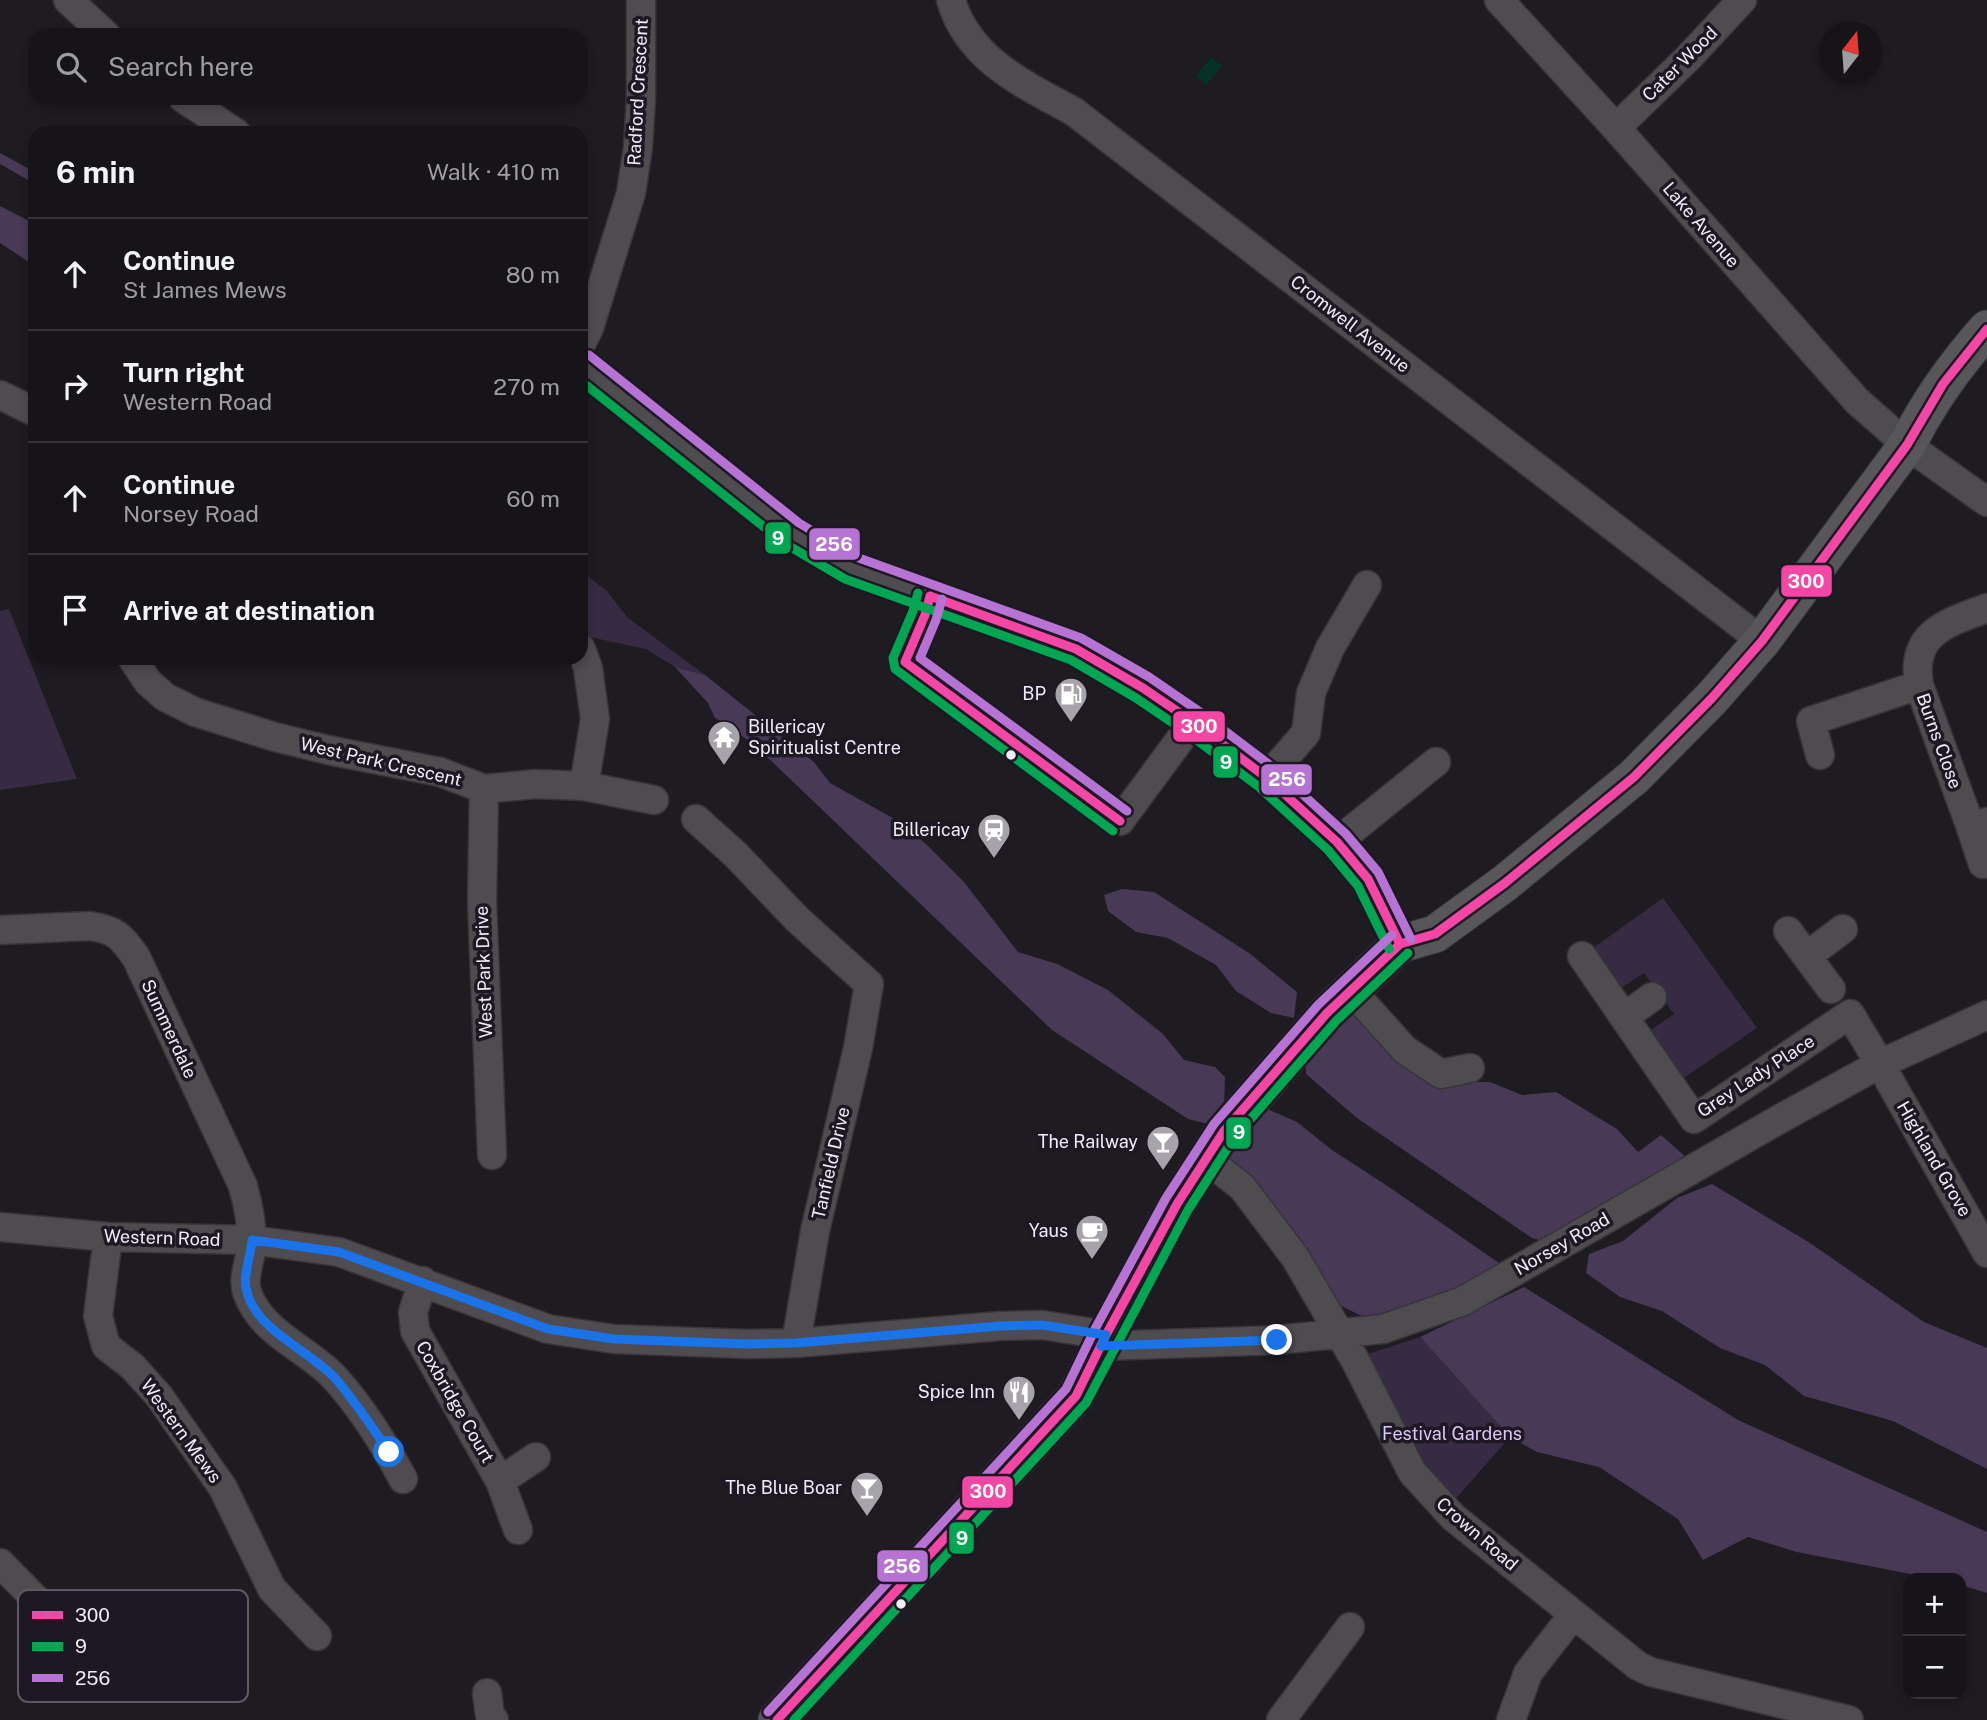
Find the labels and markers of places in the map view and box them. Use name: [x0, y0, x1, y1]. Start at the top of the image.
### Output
fuel station icon: BP: [1052, 675, 1090, 724]
place label: BP: [1022, 683, 1046, 704]
place label: Billericay Spiritualist Centre: [748, 716, 901, 758]
temple icon: Billericay Spiritualist Centre: [705, 718, 743, 767]
unlabelled marker: [1004, 748, 1018, 762]
station icon: Billericay: [975, 811, 1013, 860]
place label: Billericay: [893, 819, 970, 840]
bar icon: The Railway: [1144, 1123, 1182, 1172]
place label: The Railway: [1038, 1131, 1138, 1152]
cafe icon: Yaus: [1073, 1212, 1111, 1261]
place label: Yaus: [1029, 1220, 1068, 1241]
restaurant icon: Spice Inn: [1000, 1373, 1038, 1422]
place label: Spice Inn: [918, 1381, 995, 1402]
bar icon: The Blue Boar: [848, 1469, 886, 1518]
place label: The Blue Boar: [725, 1477, 842, 1498]
unlabelled marker: [894, 1597, 908, 1611]

